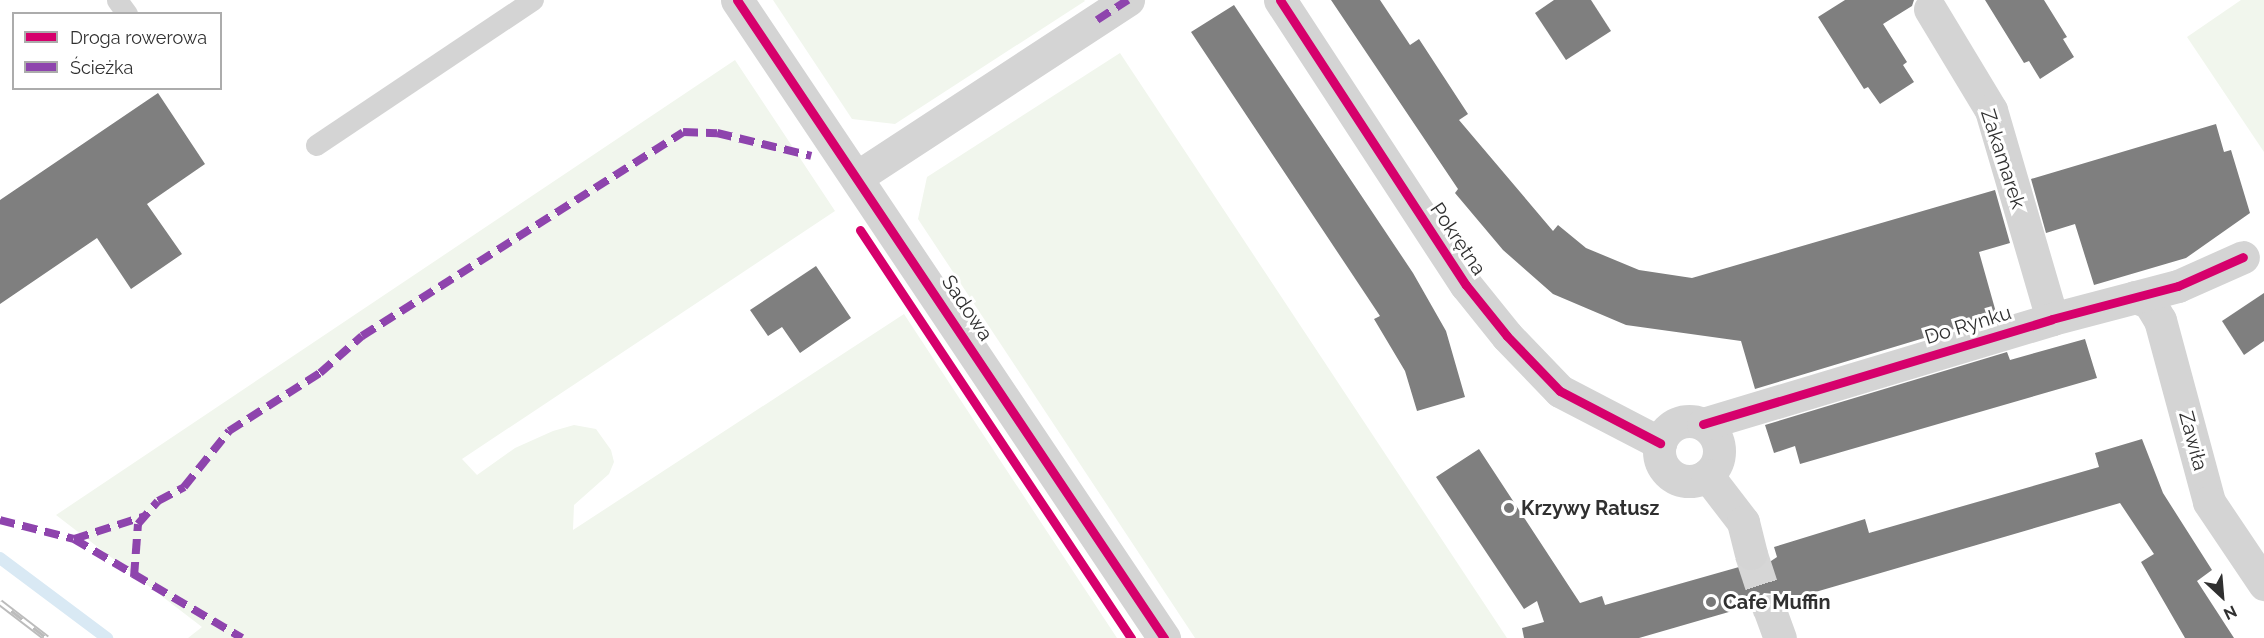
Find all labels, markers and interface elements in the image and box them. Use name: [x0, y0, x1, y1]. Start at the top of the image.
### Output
legend: [12, 12, 222, 90]
text: Droga rowerowa: [70, 27, 207, 48]
text: Ścieżka: [70, 57, 133, 78]
street label: Zakamarek: [1976, 106, 2030, 212]
street label: Pokrętna: [1425, 198, 1491, 280]
street label: Sadowa: [936, 271, 998, 345]
street label: Do Rynku: [1922, 300, 2014, 350]
street label: Zawiła: [2174, 409, 2212, 473]
place label: Krzywy Ratusz: [1521, 496, 1660, 520]
marker: Krzywy Ratusz: [1502, 501, 1516, 515]
north arrow: [2192, 566, 2252, 626]
place label: Cafe Muffin: [1723, 590, 1831, 614]
marker: Cafe Muffin: [1704, 595, 1718, 609]
text: N: [2220, 601, 2240, 624]

